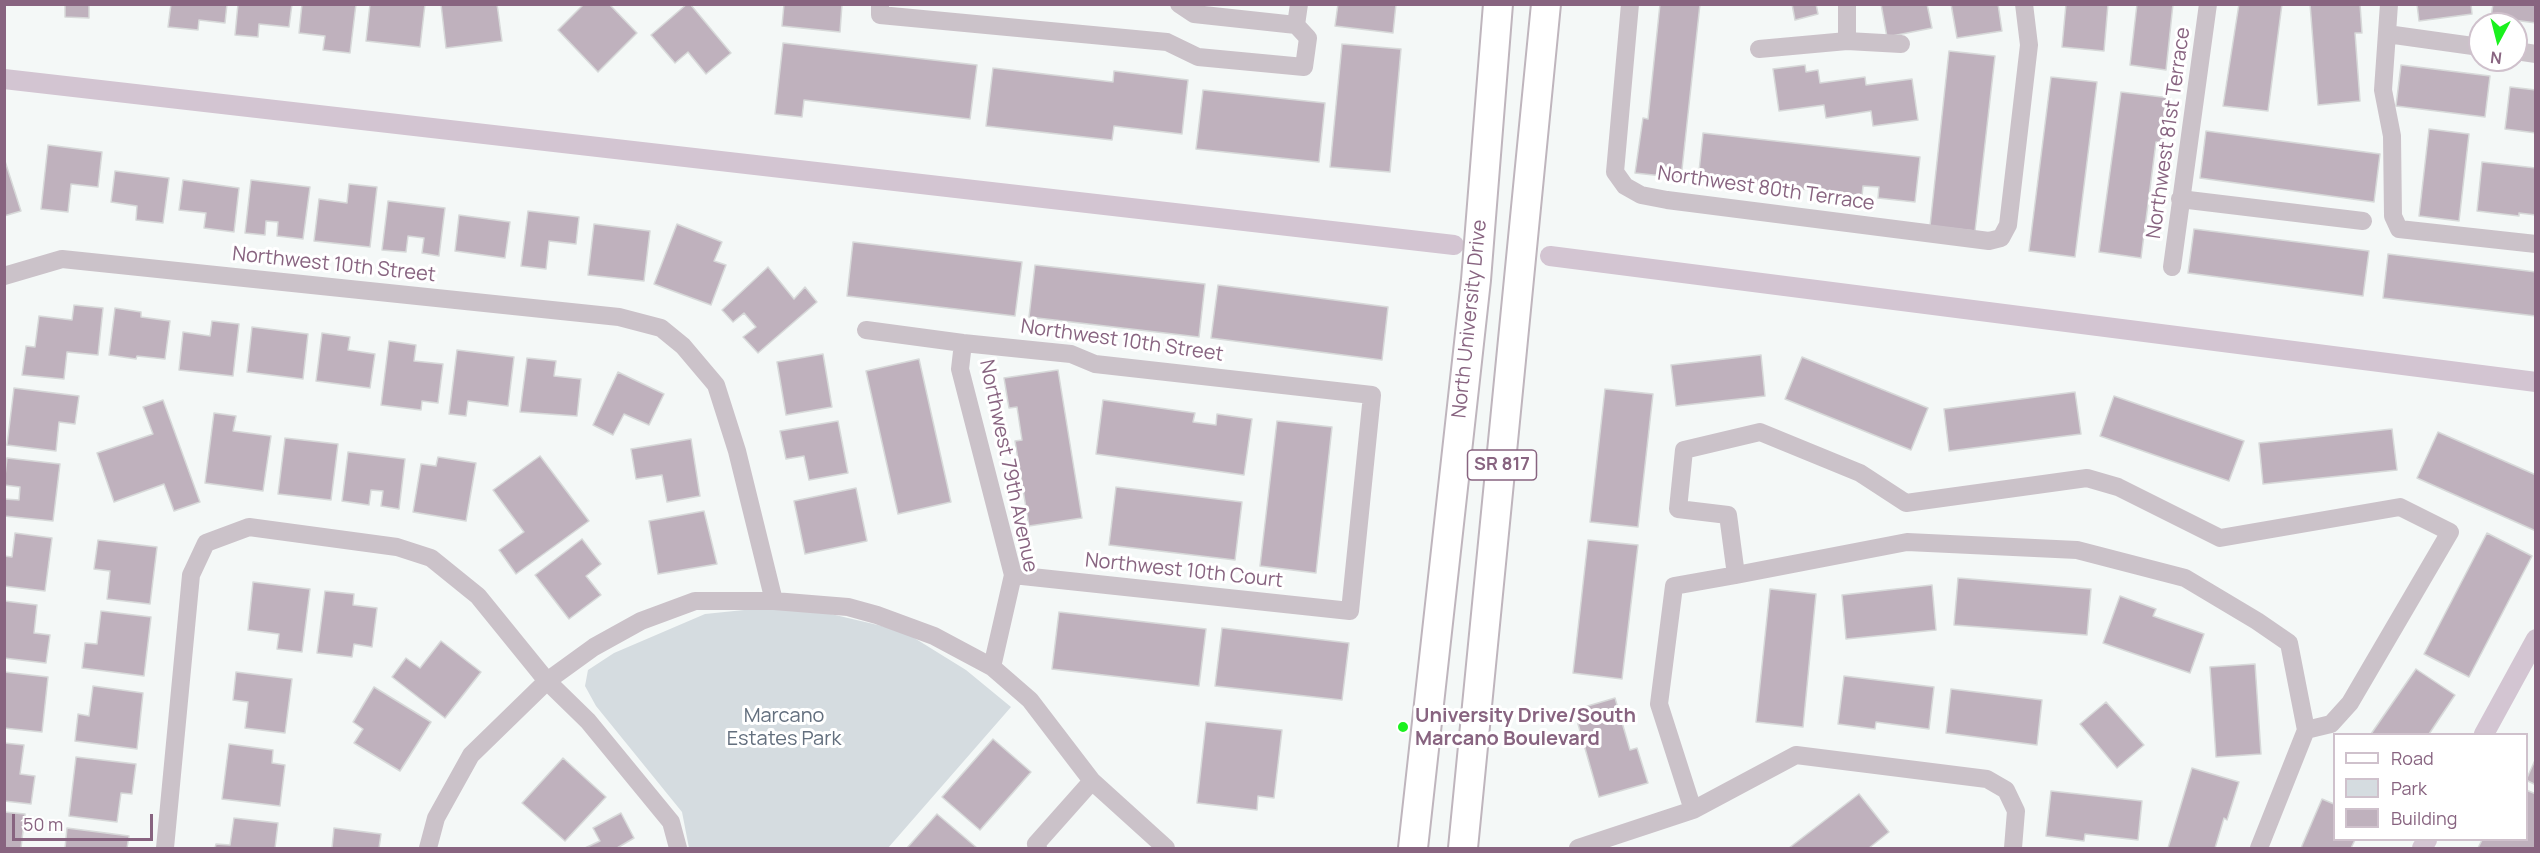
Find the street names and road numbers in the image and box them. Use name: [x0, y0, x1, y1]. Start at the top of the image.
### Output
street label: Northwest 81st Terrace: [2142, 26, 2196, 240]
street label: Northwest 80th Terrace: [1656, 162, 1876, 216]
street label: North University Drive: [1448, 218, 1492, 420]
street label: Northwest 10th Street: [231, 242, 437, 288]
street label: Northwest 10th Street: [1019, 315, 1225, 367]
street label: Northwest 79th Avenue: [974, 358, 1042, 574]
road number: SR 817: [1468, 450, 1537, 480]
street label: Northwest 10th Court: [1084, 549, 1284, 593]

